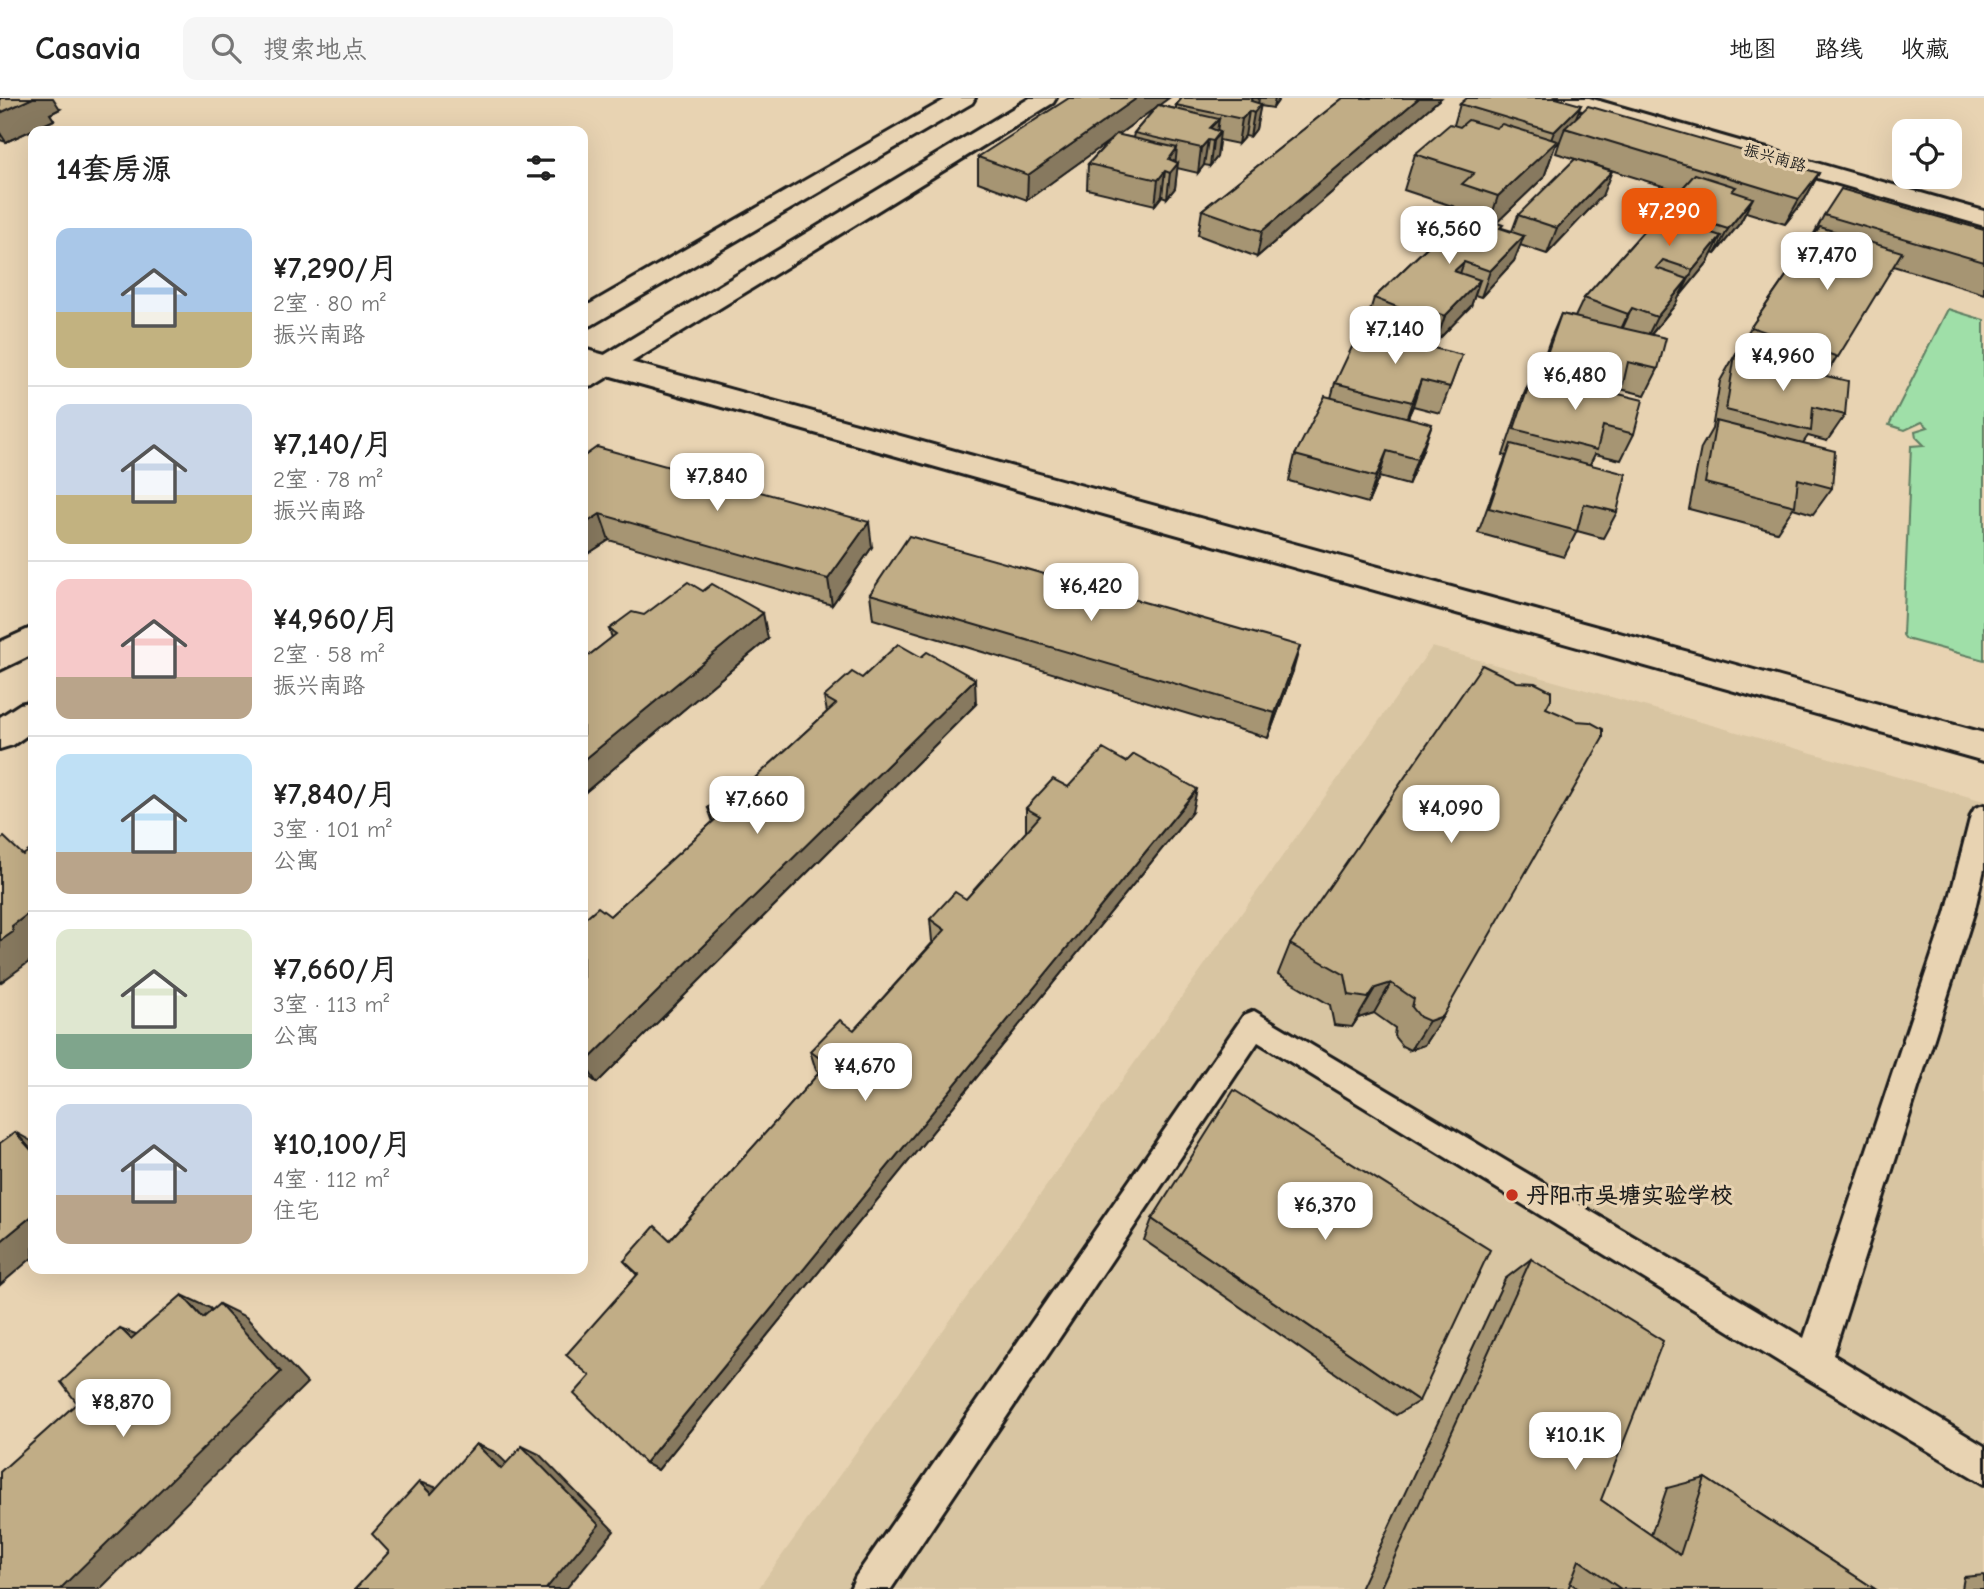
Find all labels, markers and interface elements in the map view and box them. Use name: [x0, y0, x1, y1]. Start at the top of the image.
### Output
search box: [183, 17, 673, 80]
text: Casavia: [35, 29, 141, 67]
icon: search: [207, 29, 245, 67]
text: 搜索地点: [263, 35, 367, 65]
text: 地图: [1729, 35, 1777, 63]
text: 路线: [1815, 35, 1863, 63]
text: 收藏: [1901, 35, 1949, 63]
map controls: [1892, 119, 1962, 189]
button: locate: [1892, 119, 1962, 189]
street label: 振兴南路: [1742, 141, 1808, 175]
icon: filters: [522, 149, 560, 187]
text: 14套房源: [56, 152, 172, 187]
pin: ¥7,290: [1612, 188, 1726, 248]
text: ¥7,290: [1638, 197, 1700, 224]
pin: ¥6,560: [1392, 206, 1506, 266]
text: ¥6,560: [1416, 215, 1482, 242]
pin: ¥7,470: [1770, 232, 1884, 292]
text: ¥7,470: [1797, 241, 1857, 268]
text: ¥7,290/月: [273, 251, 398, 286]
icon: home: [112, 256, 196, 340]
text: 2室 · 80 m²: [273, 290, 386, 317]
pin: ¥7,140: [1338, 306, 1452, 366]
text: ¥7,140: [1366, 315, 1424, 342]
text: 振兴南路: [273, 321, 365, 348]
pin: ¥4,960: [1726, 334, 1840, 393]
text: ¥4,960: [1751, 342, 1815, 369]
pin: ¥6,480: [1518, 352, 1632, 412]
text: ¥6,480: [1543, 361, 1607, 388]
text: ¥7,140/月: [273, 427, 393, 462]
icon: home: [112, 432, 196, 516]
pin: ¥7,840: [660, 454, 774, 513]
text: ¥7,840: [686, 462, 748, 489]
text: 2室 · 78 m²: [273, 466, 382, 493]
text: 振兴南路: [273, 497, 365, 524]
pin: ¥6,420: [1034, 564, 1148, 623]
text: ¥6,420: [1059, 572, 1123, 599]
text: ¥4,960/月: [273, 602, 399, 637]
icon: home: [112, 607, 196, 691]
text: 2室 · 58 m²: [273, 641, 384, 668]
text: 振兴南路: [273, 672, 365, 699]
pin: ¥7,660: [700, 776, 814, 836]
text: ¥7,840/月: [273, 777, 397, 812]
icon: home: [112, 782, 196, 866]
text: ¥7,660: [725, 785, 789, 812]
pin: ¥4,090: [1394, 786, 1508, 845]
text: ¥4,090: [1419, 794, 1483, 821]
text: 3室 · 101 m²: [273, 816, 392, 843]
text: 公寓: [273, 847, 319, 874]
text: ¥7,660/月: [273, 952, 399, 987]
icon: home: [112, 957, 196, 1041]
text: 3室 · 113 m²: [273, 991, 389, 1018]
text: 公寓: [273, 1022, 319, 1049]
pin: ¥4,670: [808, 1044, 922, 1103]
text: ¥4,670: [834, 1052, 896, 1079]
text: ¥10,100/月: [273, 1127, 412, 1162]
icon: home: [112, 1132, 196, 1216]
text: 4室 · 112 m²: [273, 1166, 389, 1193]
pin: ¥6,370: [1268, 1182, 1382, 1242]
place label: 丹阳市吴塘实验学校: [1526, 1182, 1733, 1209]
marker: 丹阳市吴塘实验学校: [1504, 1187, 1520, 1203]
text: ¥6,370: [1294, 1191, 1356, 1218]
text: 住宅: [273, 1197, 319, 1224]
pin: ¥8,870: [66, 1380, 180, 1439]
text: ¥8,870: [92, 1388, 154, 1415]
pin: ¥10.1K: [1518, 1412, 1632, 1472]
text: ¥10.1K: [1545, 1421, 1605, 1448]

